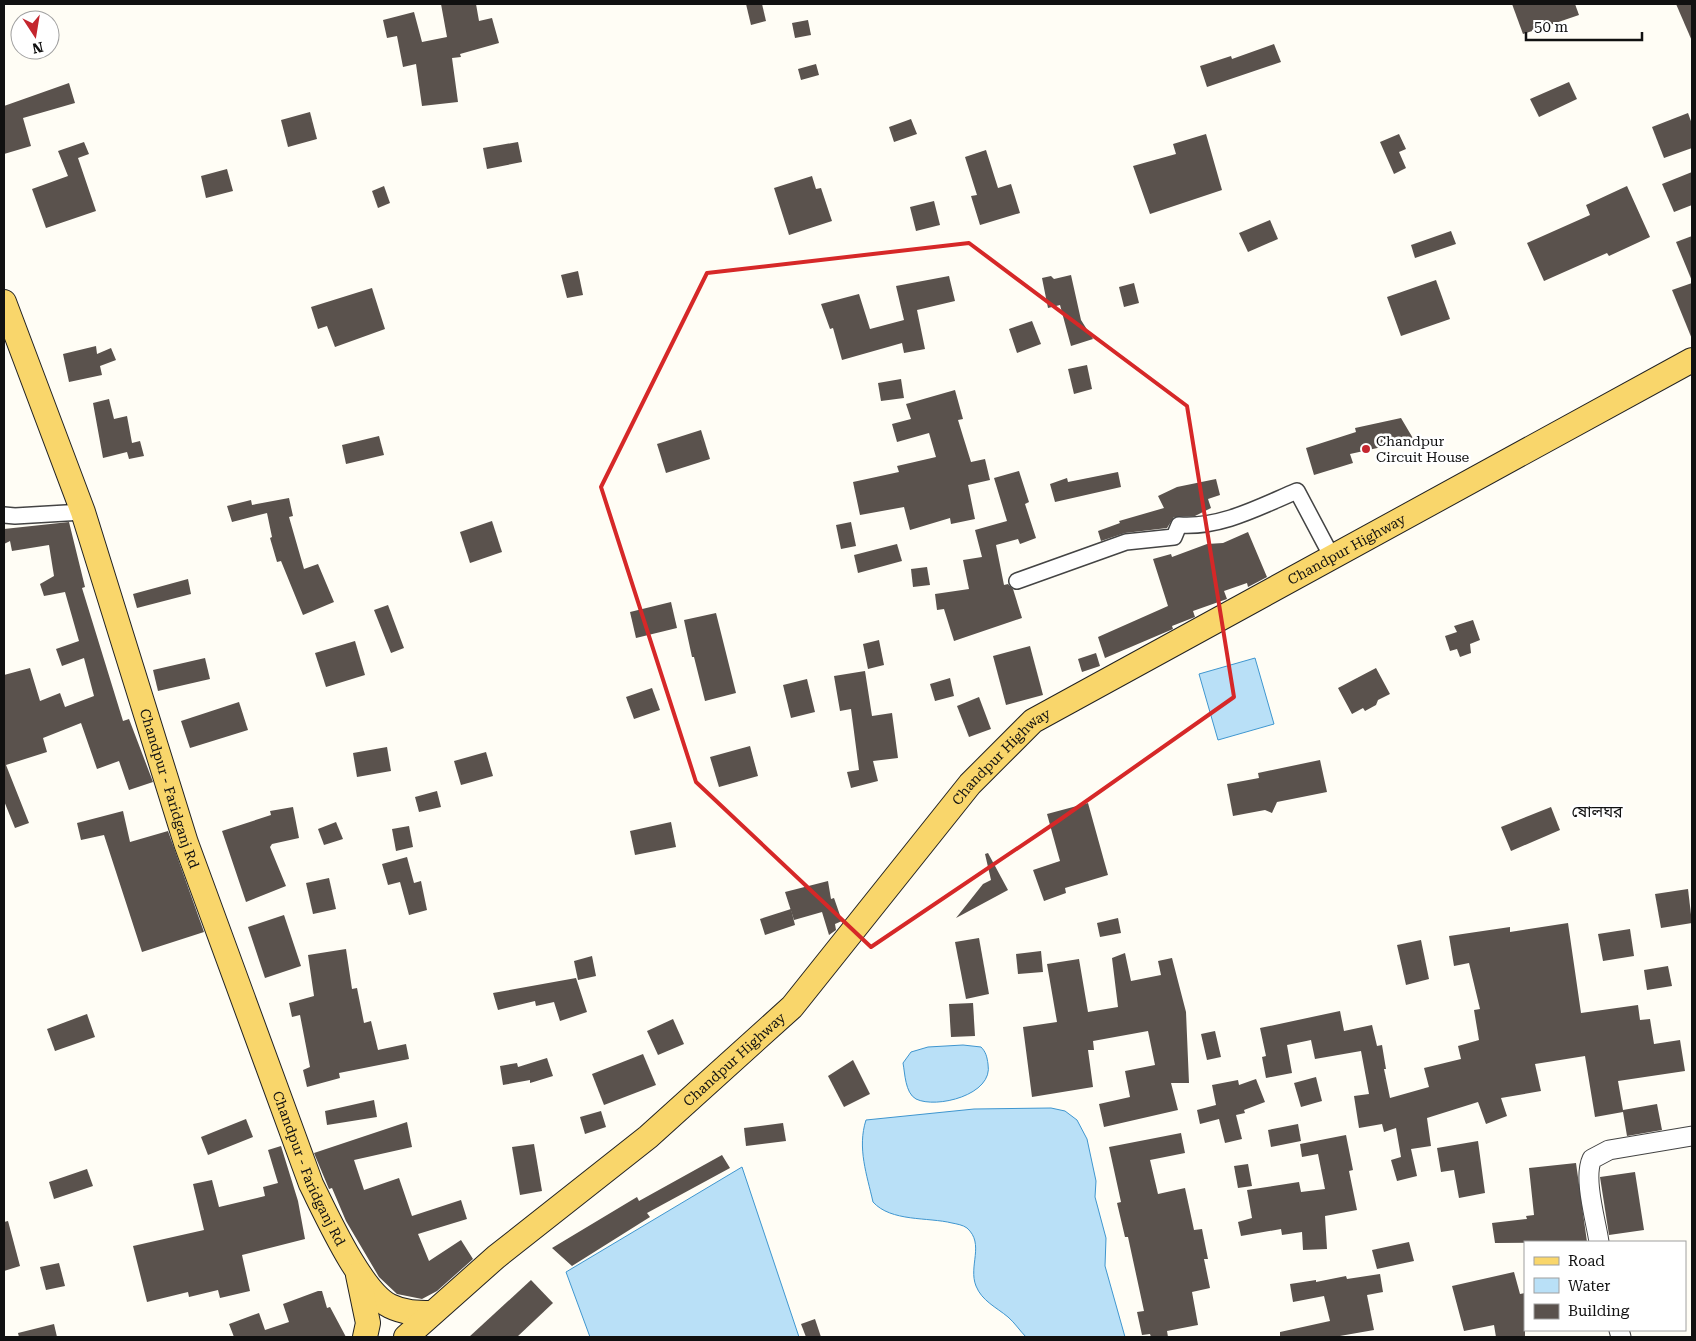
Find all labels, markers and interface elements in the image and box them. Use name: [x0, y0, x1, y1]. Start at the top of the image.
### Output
north arrow: [10, 10, 60, 60]
scale bar: [1526, 10, 1642, 42]
text: 50 m: [1534, 18, 1569, 36]
text: N: [31, 39, 45, 57]
place label: Chandpur Circuit House: [1376, 433, 1469, 465]
marker: Chandpur Circuit House: [1360, 443, 1372, 455]
street label: Chandpur Highway: [1285, 510, 1409, 588]
street label: Chandpur Highway: [949, 705, 1054, 808]
street label: Chandpur - Faridganj Rd: [137, 707, 203, 871]
district label: ষোলঘর: [1571, 802, 1623, 821]
street label: Chandpur Highway: [680, 1009, 789, 1109]
street label: Chandpur - Faridganj Rd: [270, 1089, 349, 1249]
legend: [1524, 1241, 1686, 1331]
text: Road: [1568, 1252, 1605, 1270]
text: Water: [1568, 1277, 1610, 1295]
text: Building: [1568, 1302, 1630, 1320]

